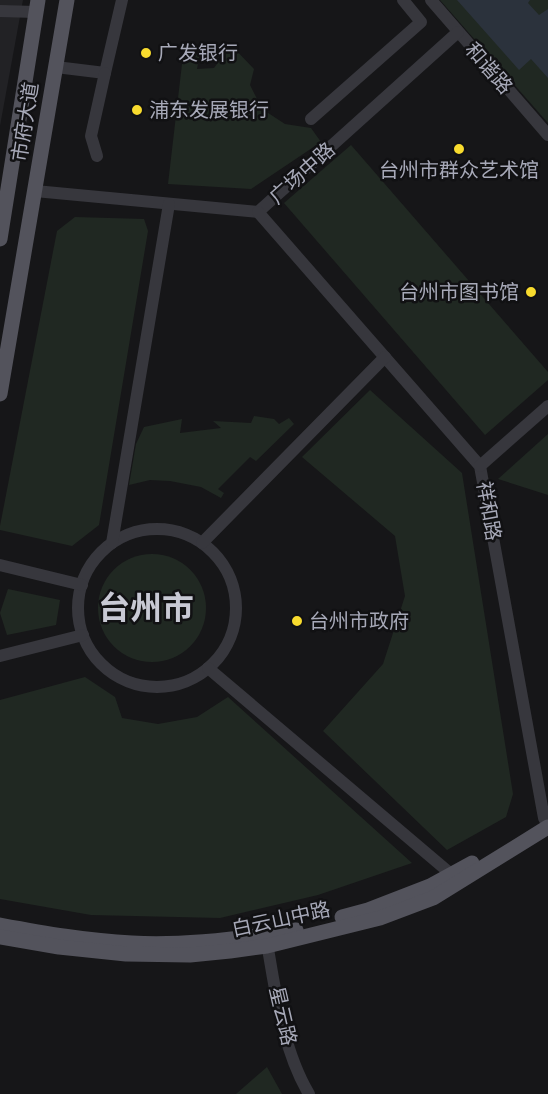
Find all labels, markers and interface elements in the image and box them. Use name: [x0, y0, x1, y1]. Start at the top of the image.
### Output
street label: 和谐路: [460, 37, 518, 99]
place label: 广发银行: [158, 40, 238, 65]
marker: 广发银行: [139, 46, 153, 60]
street label: 市府大道: [6, 80, 43, 163]
place label: 浦东发展银行: [149, 97, 269, 122]
marker: 浦东发展银行: [130, 103, 144, 117]
street label: 广场中路: [264, 137, 340, 209]
marker: 台州市群众艺术馆: [452, 142, 466, 156]
place label: 台州市群众艺术馆: [379, 157, 539, 182]
place label: 台州市图书馆: [399, 279, 519, 304]
marker: 台州市图书馆: [524, 285, 538, 299]
street label: 祥和路: [472, 479, 507, 543]
district label: 台州市: [98, 587, 194, 627]
place label: 台州市政府: [309, 608, 409, 633]
marker: 台州市政府: [290, 614, 304, 628]
street label: 白云山中路: [229, 896, 332, 941]
street label: 星云路: [265, 984, 302, 1048]

